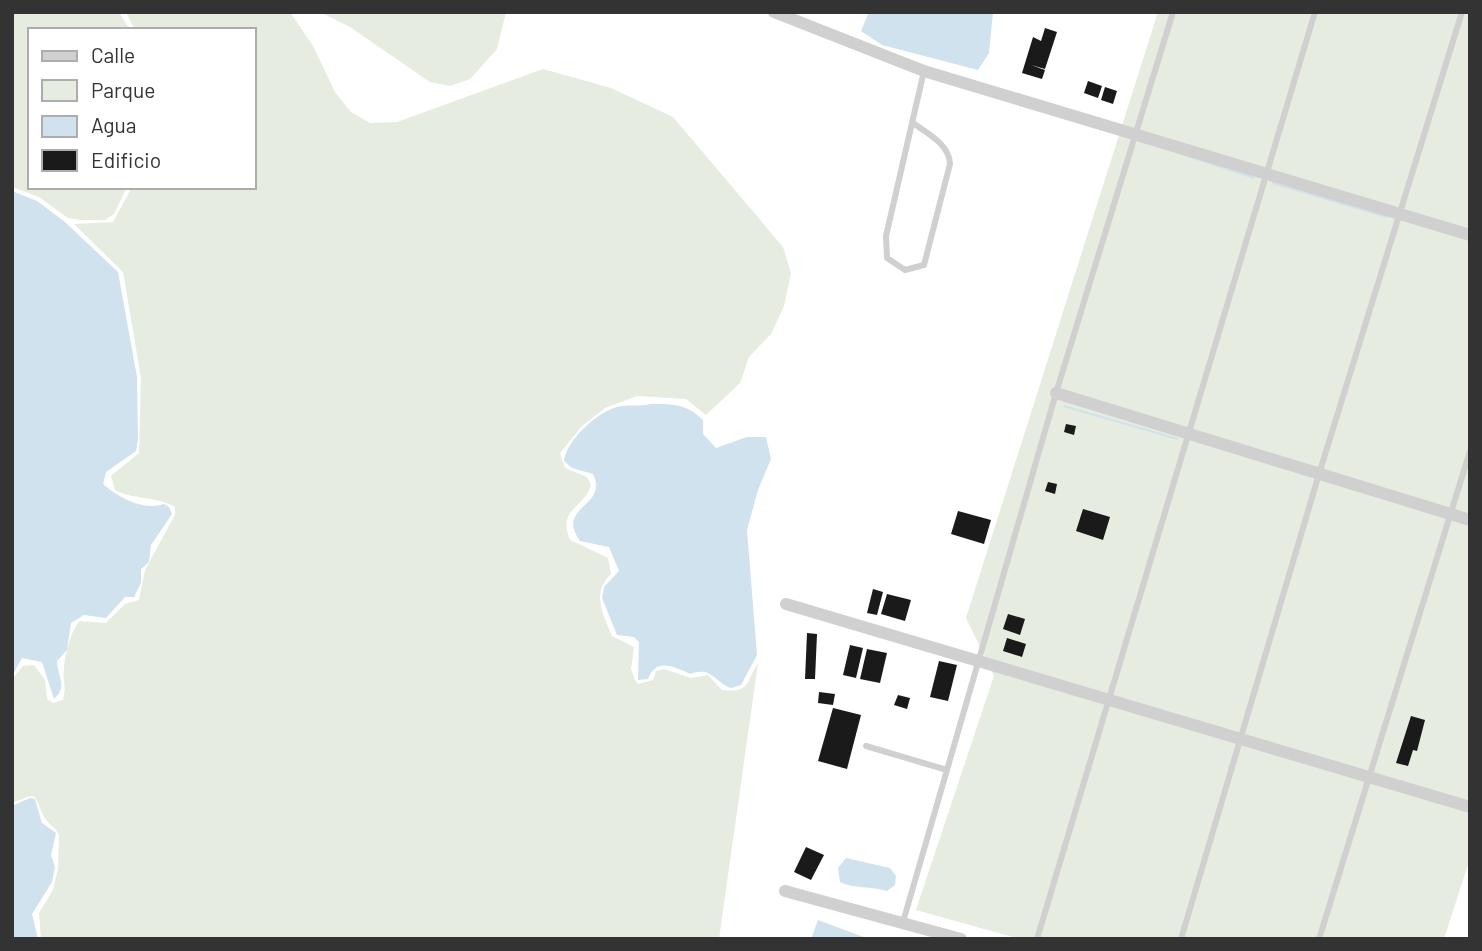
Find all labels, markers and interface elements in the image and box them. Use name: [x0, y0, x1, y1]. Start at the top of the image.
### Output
legend: [28, 28, 256, 189]
text: Calle: [91, 42, 135, 67]
text: Parque: [91, 77, 156, 102]
text: Agua: [91, 112, 137, 137]
text: Edificio: [91, 147, 161, 172]

